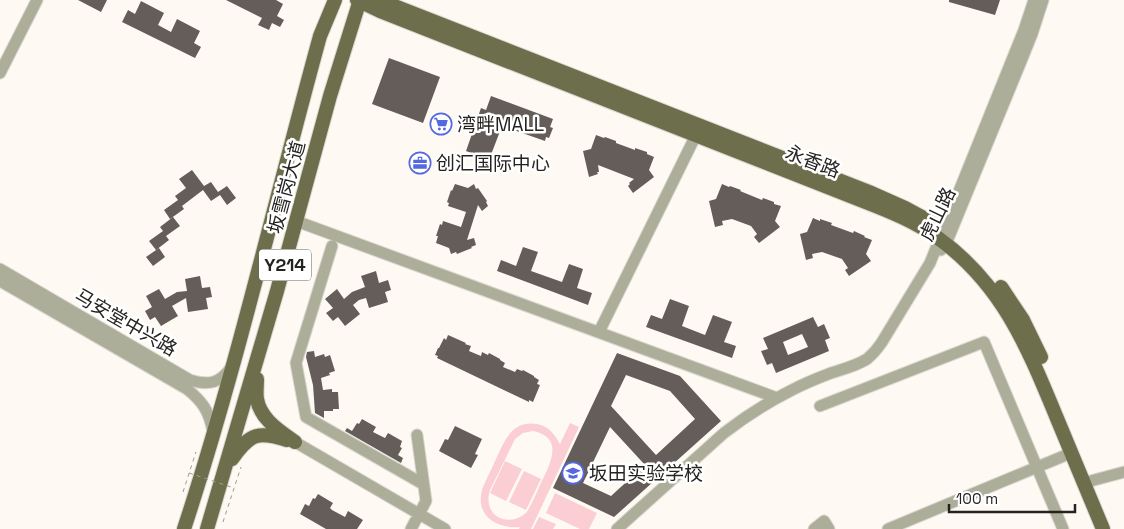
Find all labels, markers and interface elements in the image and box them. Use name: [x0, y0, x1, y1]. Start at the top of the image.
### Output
supermarket icon: 湾畔MALL: [429, 112, 453, 136]
place label: 湾畔MALL: [457, 112, 544, 137]
street label: 坂雪岗大道: [262, 138, 311, 236]
street label: 永香路: [782, 140, 844, 183]
office icon: 创汇国际中心: [408, 151, 432, 175]
place label: 创汇国际中心: [436, 151, 550, 176]
street label: 虎山路: [914, 183, 961, 245]
road number: Y214: [259, 250, 311, 280]
street label: 马安堂中兴路: [70, 283, 181, 362]
school or university icon: 坂田实验学校: [561, 461, 585, 485]
place label: 坂田实验学校: [589, 461, 703, 486]
scale bar: [949, 482, 1075, 514]
text: 100 m: [956, 489, 998, 508]

